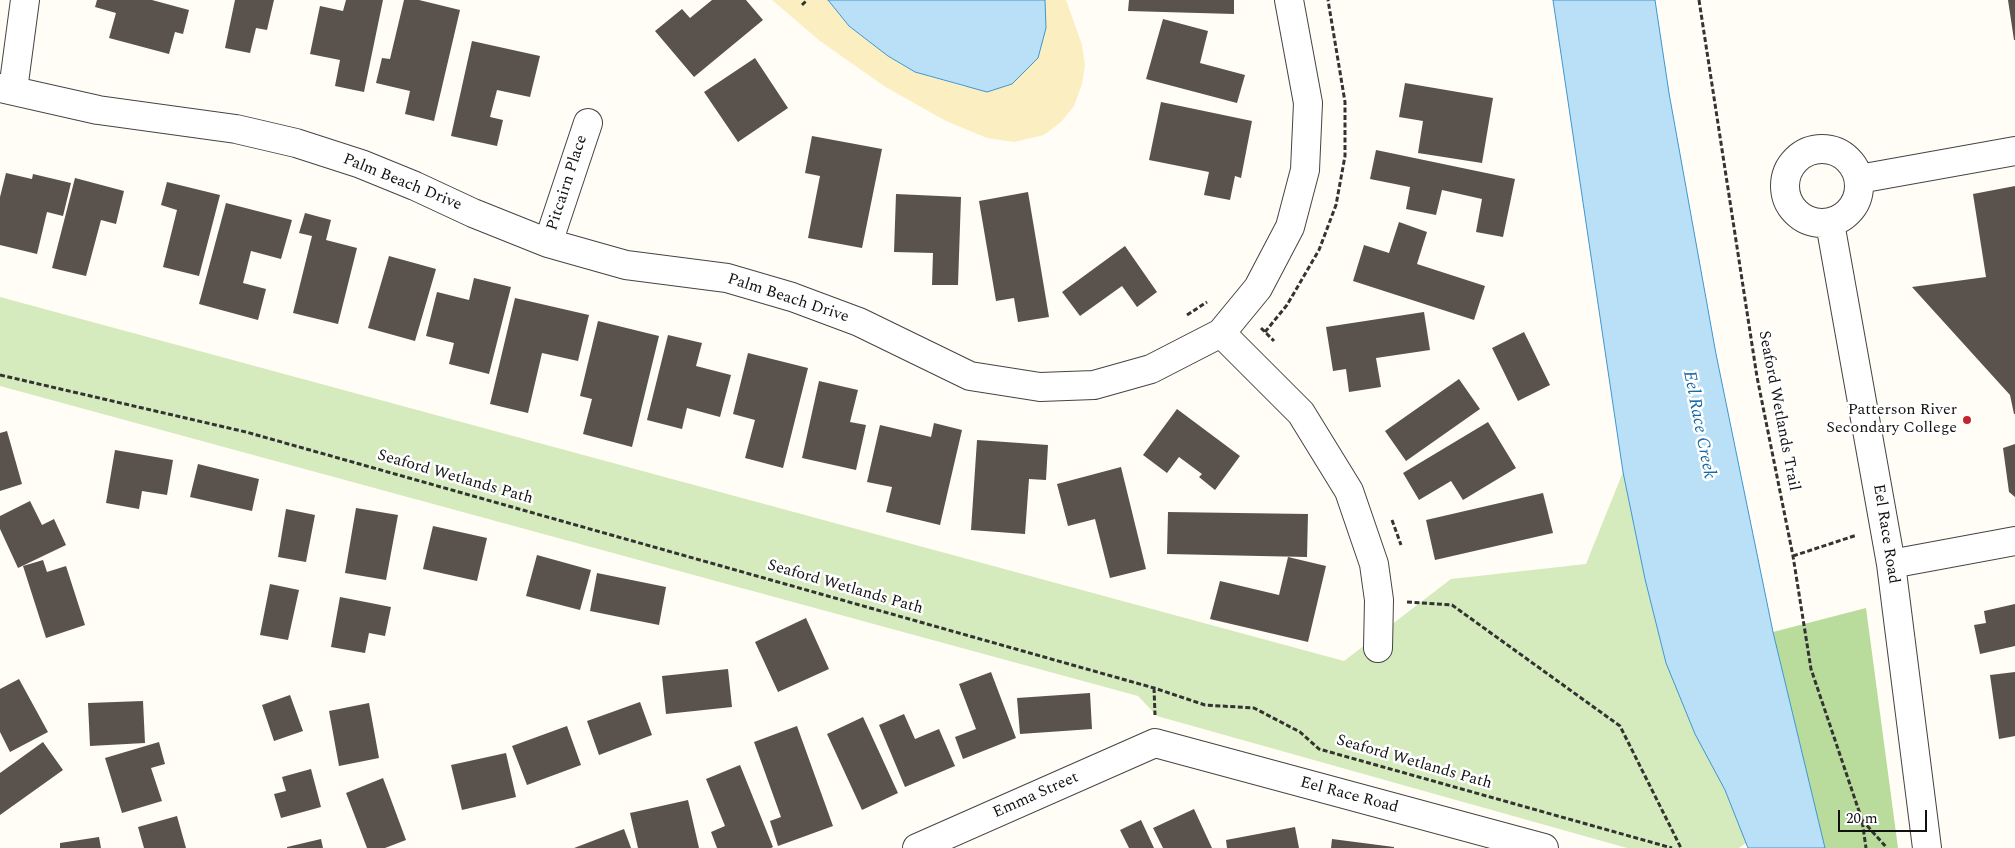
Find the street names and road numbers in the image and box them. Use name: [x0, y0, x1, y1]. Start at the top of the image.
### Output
street label: Pitcairn Place: [544, 133, 592, 233]
street label: Palm Beach Drive: [340, 150, 464, 216]
street label: Palm Beach Drive: [725, 270, 851, 328]
street label: Seaford Wetlands Trail: [1753, 329, 1803, 493]
street label: Seaford Wetlands Path: [375, 447, 535, 509]
street label: Eel Race Road: [1868, 483, 1902, 585]
street label: Seaford Wetlands Path: [765, 557, 925, 619]
street label: Seaford Wetlands Path: [1334, 732, 1494, 794]
street label: Emma Street: [990, 769, 1082, 823]
street label: Eel Race Road: [1298, 774, 1400, 818]

